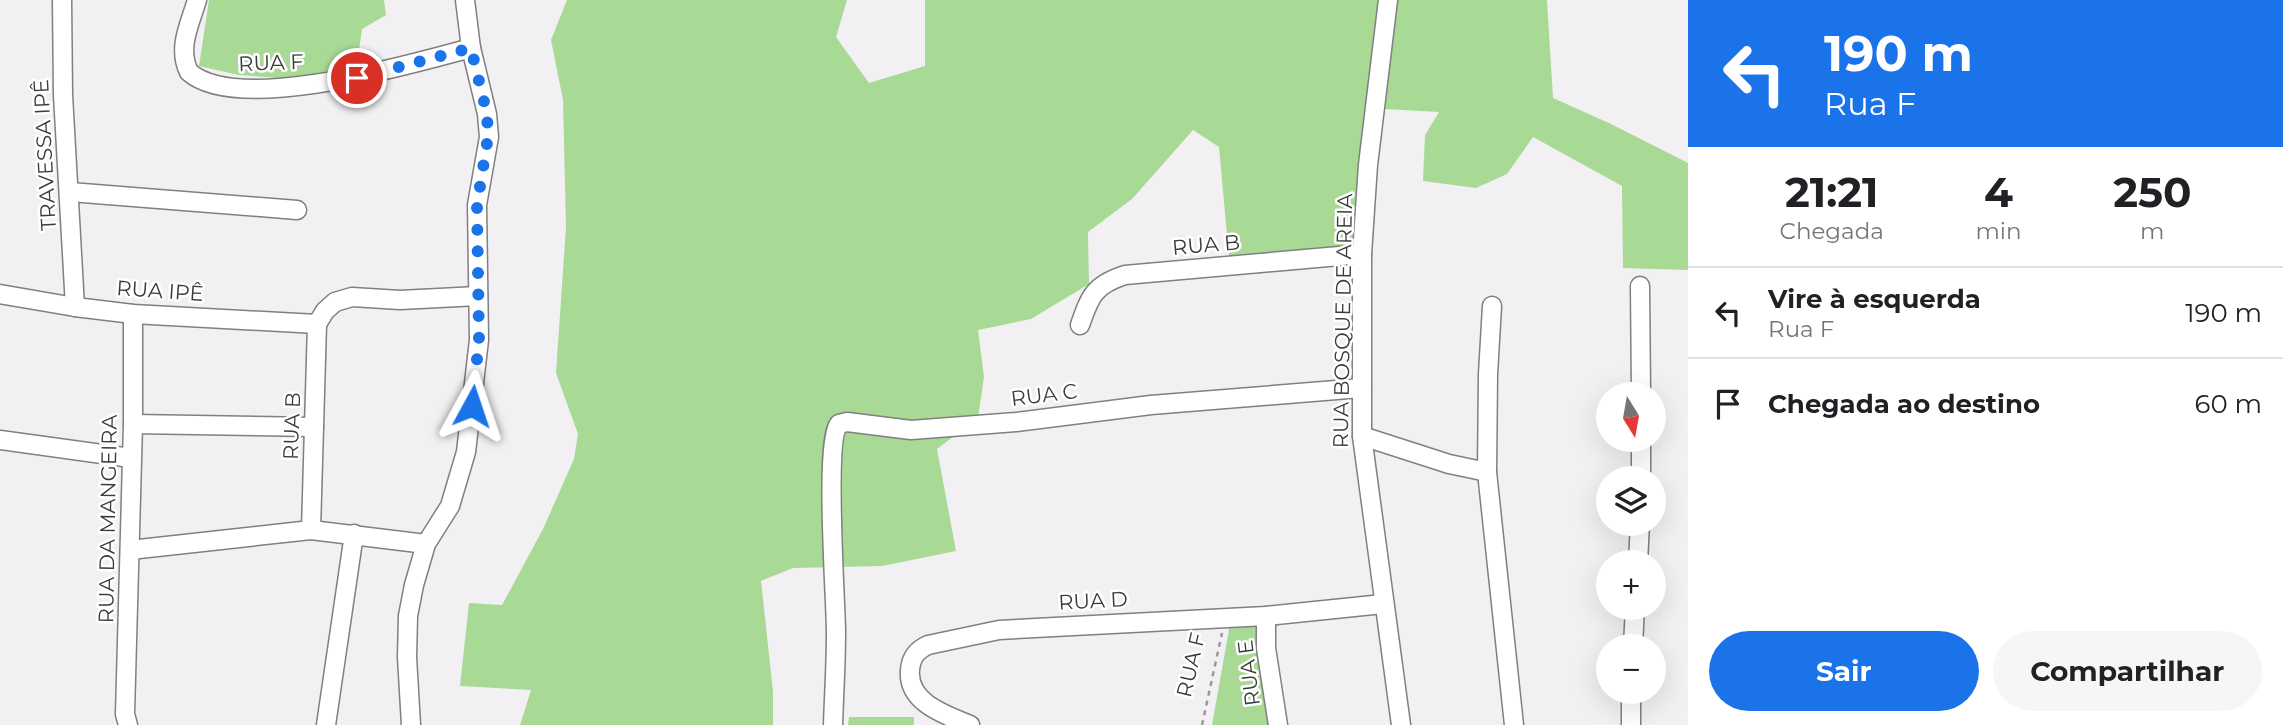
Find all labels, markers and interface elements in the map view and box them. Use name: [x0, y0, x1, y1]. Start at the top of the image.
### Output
text: 190 m: [1824, 24, 1973, 83]
icon: left: [1709, 28, 1800, 119]
pin: [327, 48, 387, 108]
street label: RUA F: [238, 49, 304, 76]
icon: arrive: [338, 59, 376, 97]
street label: TRAVESSA IPÊ: [28, 79, 61, 231]
text: Rua F: [1824, 84, 1916, 123]
text: 21:21: [1785, 166, 1878, 218]
text: 4: [1984, 166, 2013, 218]
text: 250: [2113, 166, 2191, 218]
street label: RUA BOSQUE DE AREIA: [1328, 192, 1357, 449]
text: Chegada: [1780, 217, 1884, 245]
text: min: [1975, 217, 2022, 245]
text: m: [2140, 217, 2164, 245]
street label: RUA B: [1171, 229, 1241, 260]
street label: RUA IPÊ: [116, 275, 204, 306]
text: Vire à esquerda: [1768, 283, 1981, 315]
icon: left: [1709, 294, 1747, 332]
text: 190 m: [2185, 297, 2262, 329]
text: Rua F: [1768, 315, 1834, 343]
position arrow: [435, 369, 509, 443]
street label: RUA C: [1009, 378, 1079, 411]
north arrow: [1596, 382, 1666, 452]
map controls: [1596, 382, 1666, 704]
icon: arrive: [1709, 385, 1747, 423]
text: Chegada ao destino: [1768, 388, 2040, 420]
text: 60 m: [2195, 388, 2262, 420]
street label: RUA B: [278, 392, 305, 460]
street label: RUA DA MANGEIRA: [93, 413, 122, 624]
button: layers: [1596, 466, 1666, 536]
button: +: [1596, 550, 1666, 620]
street label: RUA D: [1058, 586, 1128, 615]
street label: RUA F: [1171, 630, 1210, 700]
button: Sair: [1709, 631, 1979, 711]
button: Compartilhar: [1993, 631, 2262, 711]
button: −: [1596, 634, 1666, 704]
street label: RUA E: [1232, 639, 1265, 707]

